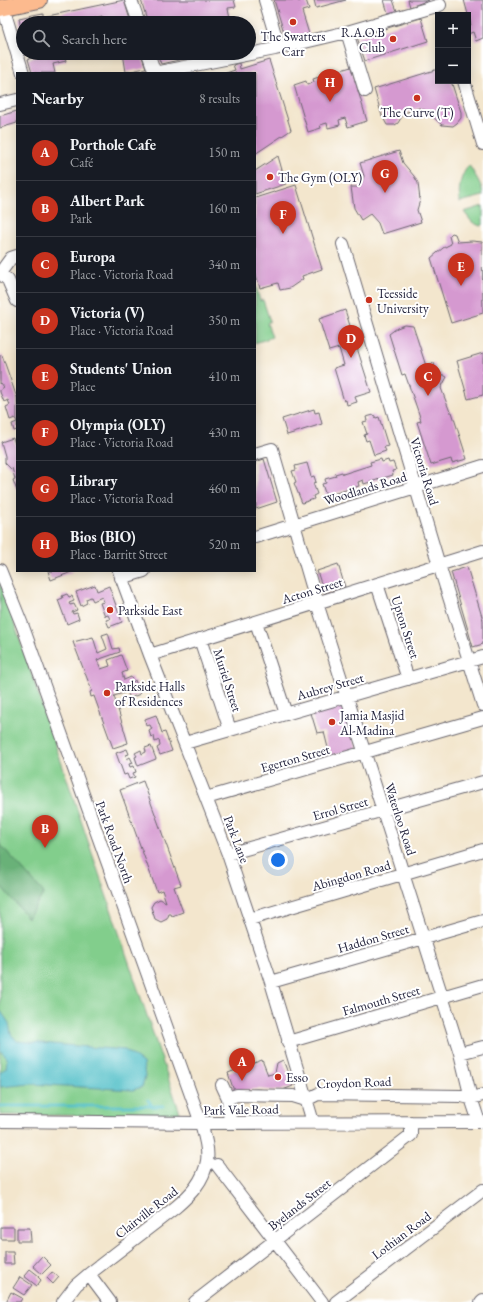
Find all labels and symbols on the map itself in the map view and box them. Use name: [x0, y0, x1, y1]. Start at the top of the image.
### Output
marker: The Swatters Carr: [288, 17, 298, 27]
place label: R.A.O.B Club: [341, 24, 385, 56]
place label: The Swatters Carr: [261, 28, 325, 60]
marker: R.A.O.B Club: [388, 34, 398, 44]
pin: H: [317, 69, 343, 102]
marker: The Curve (T): [412, 93, 422, 103]
place label: The Curve (T): [380, 104, 454, 121]
pin: G: [372, 160, 398, 193]
place label: The Gym (OLY): [278, 169, 362, 186]
marker: The Gym (OLY): [265, 172, 275, 182]
pin: F: [270, 201, 296, 234]
pin: E: [448, 253, 474, 286]
place label: Teesside University: [377, 285, 429, 317]
marker: Teesside University: [364, 295, 374, 305]
pin: D: [338, 325, 364, 358]
pin: C: [415, 363, 441, 396]
street label: Victoria Road: [406, 435, 443, 507]
street label: Woodlands Road: [322, 468, 409, 509]
street label: Acton Street: [279, 573, 345, 608]
street label: Upton Street: [387, 594, 424, 661]
place label: Parkside East: [118, 602, 182, 619]
marker: Parkside East: [105, 605, 115, 615]
street label: Muriel Street: [209, 646, 246, 714]
street label: Aubrey Street: [294, 669, 366, 704]
place label: Parkside Halls of Residences: [115, 678, 185, 710]
marker: Parkside Halls of Residences: [102, 688, 112, 698]
place label: Jamia Masjid Al-Madina: [339, 707, 405, 739]
marker: Jamia Masjid Al-Madina: [327, 717, 337, 727]
street label: Egerton Street: [259, 741, 332, 776]
street label: Waterloo Road: [381, 781, 420, 858]
street label: Errol Street: [311, 793, 370, 824]
street label: Park Road North: [92, 799, 137, 886]
street label: Park Lane: [220, 813, 253, 865]
pin: B: [32, 815, 58, 848]
your location: [268, 850, 288, 870]
street label: Abingdon Road: [309, 856, 393, 895]
street label: Haddon Street: [336, 920, 411, 957]
street label: Falmouth Street: [340, 981, 422, 1020]
pin: A: [229, 1048, 255, 1081]
place label: Esso: [286, 1069, 308, 1086]
marker: Esso: [273, 1072, 283, 1082]
street label: Croydon Road: [316, 1073, 392, 1092]
street label: Park Vale Road: [203, 1100, 279, 1119]
street label: Byelands Street: [264, 1175, 334, 1234]
street label: Clairville Road: [111, 1182, 181, 1242]
street label: Lothian Road: [368, 1207, 435, 1263]

